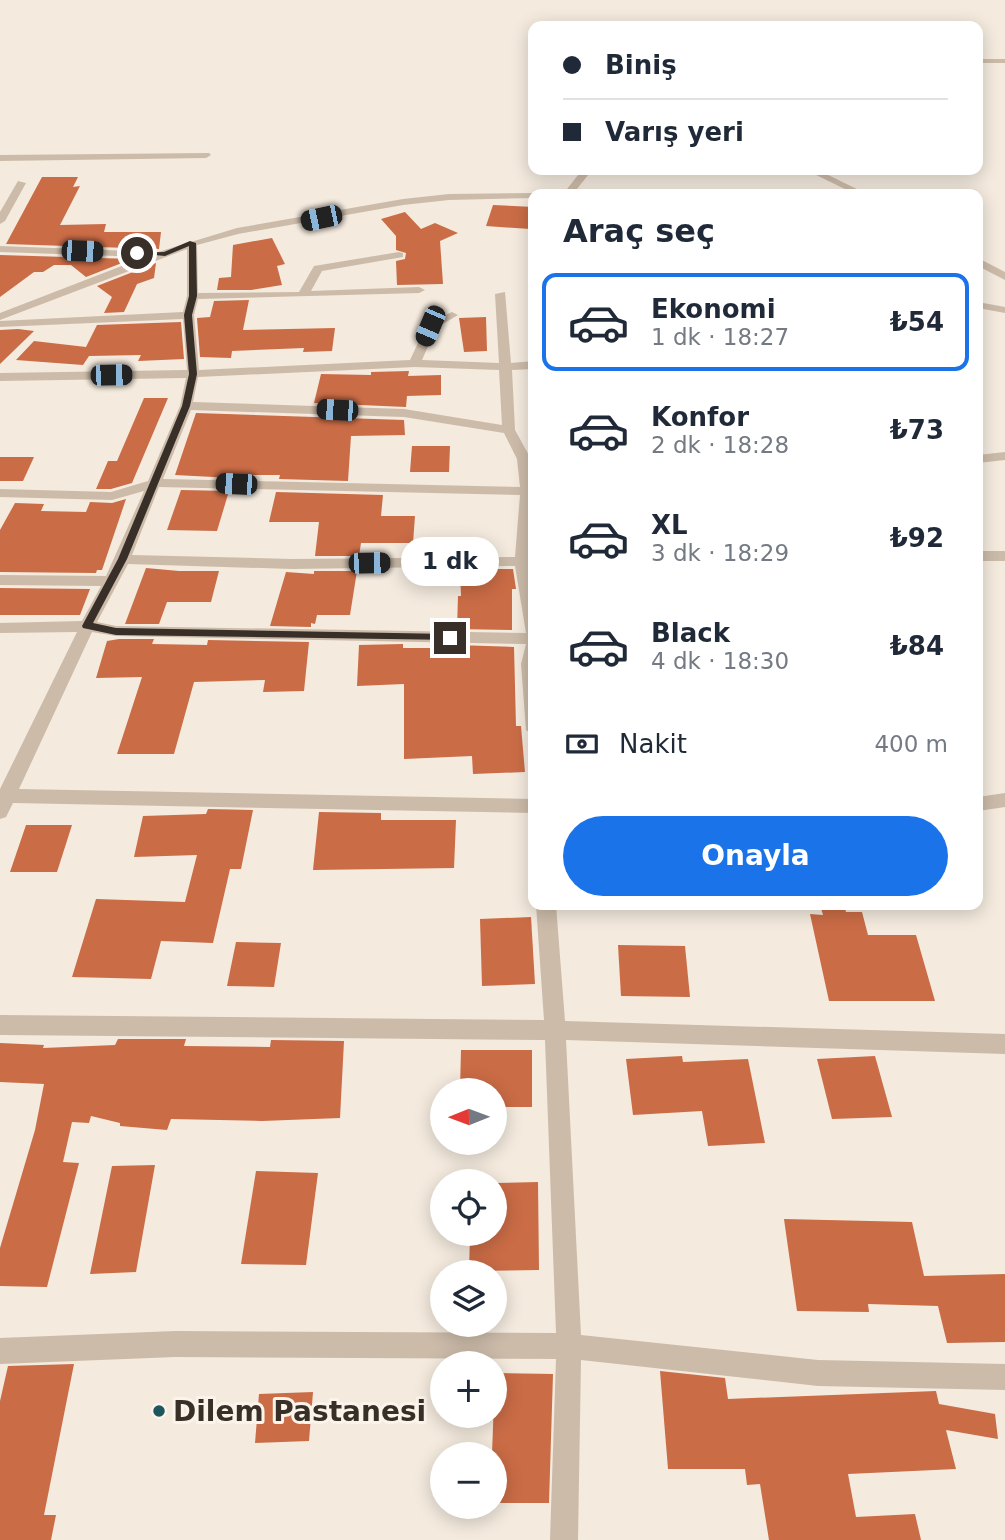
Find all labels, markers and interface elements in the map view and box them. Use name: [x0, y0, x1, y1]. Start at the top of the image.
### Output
text: Biniş: [605, 50, 677, 80]
text: Varış yeri: [605, 117, 744, 147]
car: [299, 203, 344, 233]
text: Araç seç: [563, 212, 715, 250]
route start: [121, 237, 153, 269]
car: [61, 240, 104, 262]
icon: car: [567, 291, 630, 354]
text: Ekonomi: [651, 294, 776, 324]
car: [413, 303, 448, 349]
text: ₺54: [890, 307, 944, 337]
text: 1 dk · 18:27: [651, 324, 789, 350]
car: [90, 364, 133, 386]
car: [316, 398, 359, 422]
icon: car: [567, 399, 630, 462]
text: Konfor: [651, 402, 749, 432]
text: ₺73: [890, 415, 944, 445]
text: 2 dk · 18:28: [651, 432, 789, 458]
car: [215, 473, 258, 495]
icon: car: [567, 507, 630, 570]
text: XL: [651, 510, 688, 540]
text: ₺92: [890, 523, 944, 553]
callout: 1 dk: [401, 536, 499, 586]
text: 3 dk · 18:29: [651, 540, 789, 566]
text: 1 dk: [422, 548, 478, 574]
car: [348, 552, 391, 574]
icon: car: [567, 615, 630, 678]
text: Black: [651, 618, 730, 648]
route end: [434, 622, 466, 654]
text: ₺84: [890, 631, 944, 661]
text: 4 dk · 18:30: [651, 648, 789, 674]
icon: cash: [563, 725, 601, 763]
text: Nakit: [619, 729, 687, 759]
text: 400 m: [874, 731, 948, 757]
button: Onayla: [563, 816, 948, 896]
north arrow: [430, 1078, 508, 1155]
map controls: [430, 1078, 507, 1519]
button: locate: [430, 1169, 507, 1246]
button: layers: [430, 1260, 507, 1337]
button: +: [430, 1351, 507, 1428]
place label: Dilem Pastanesi: [173, 1395, 426, 1428]
marker: Dilem Pastanesi: [151, 1403, 167, 1419]
button: −: [430, 1442, 507, 1519]

